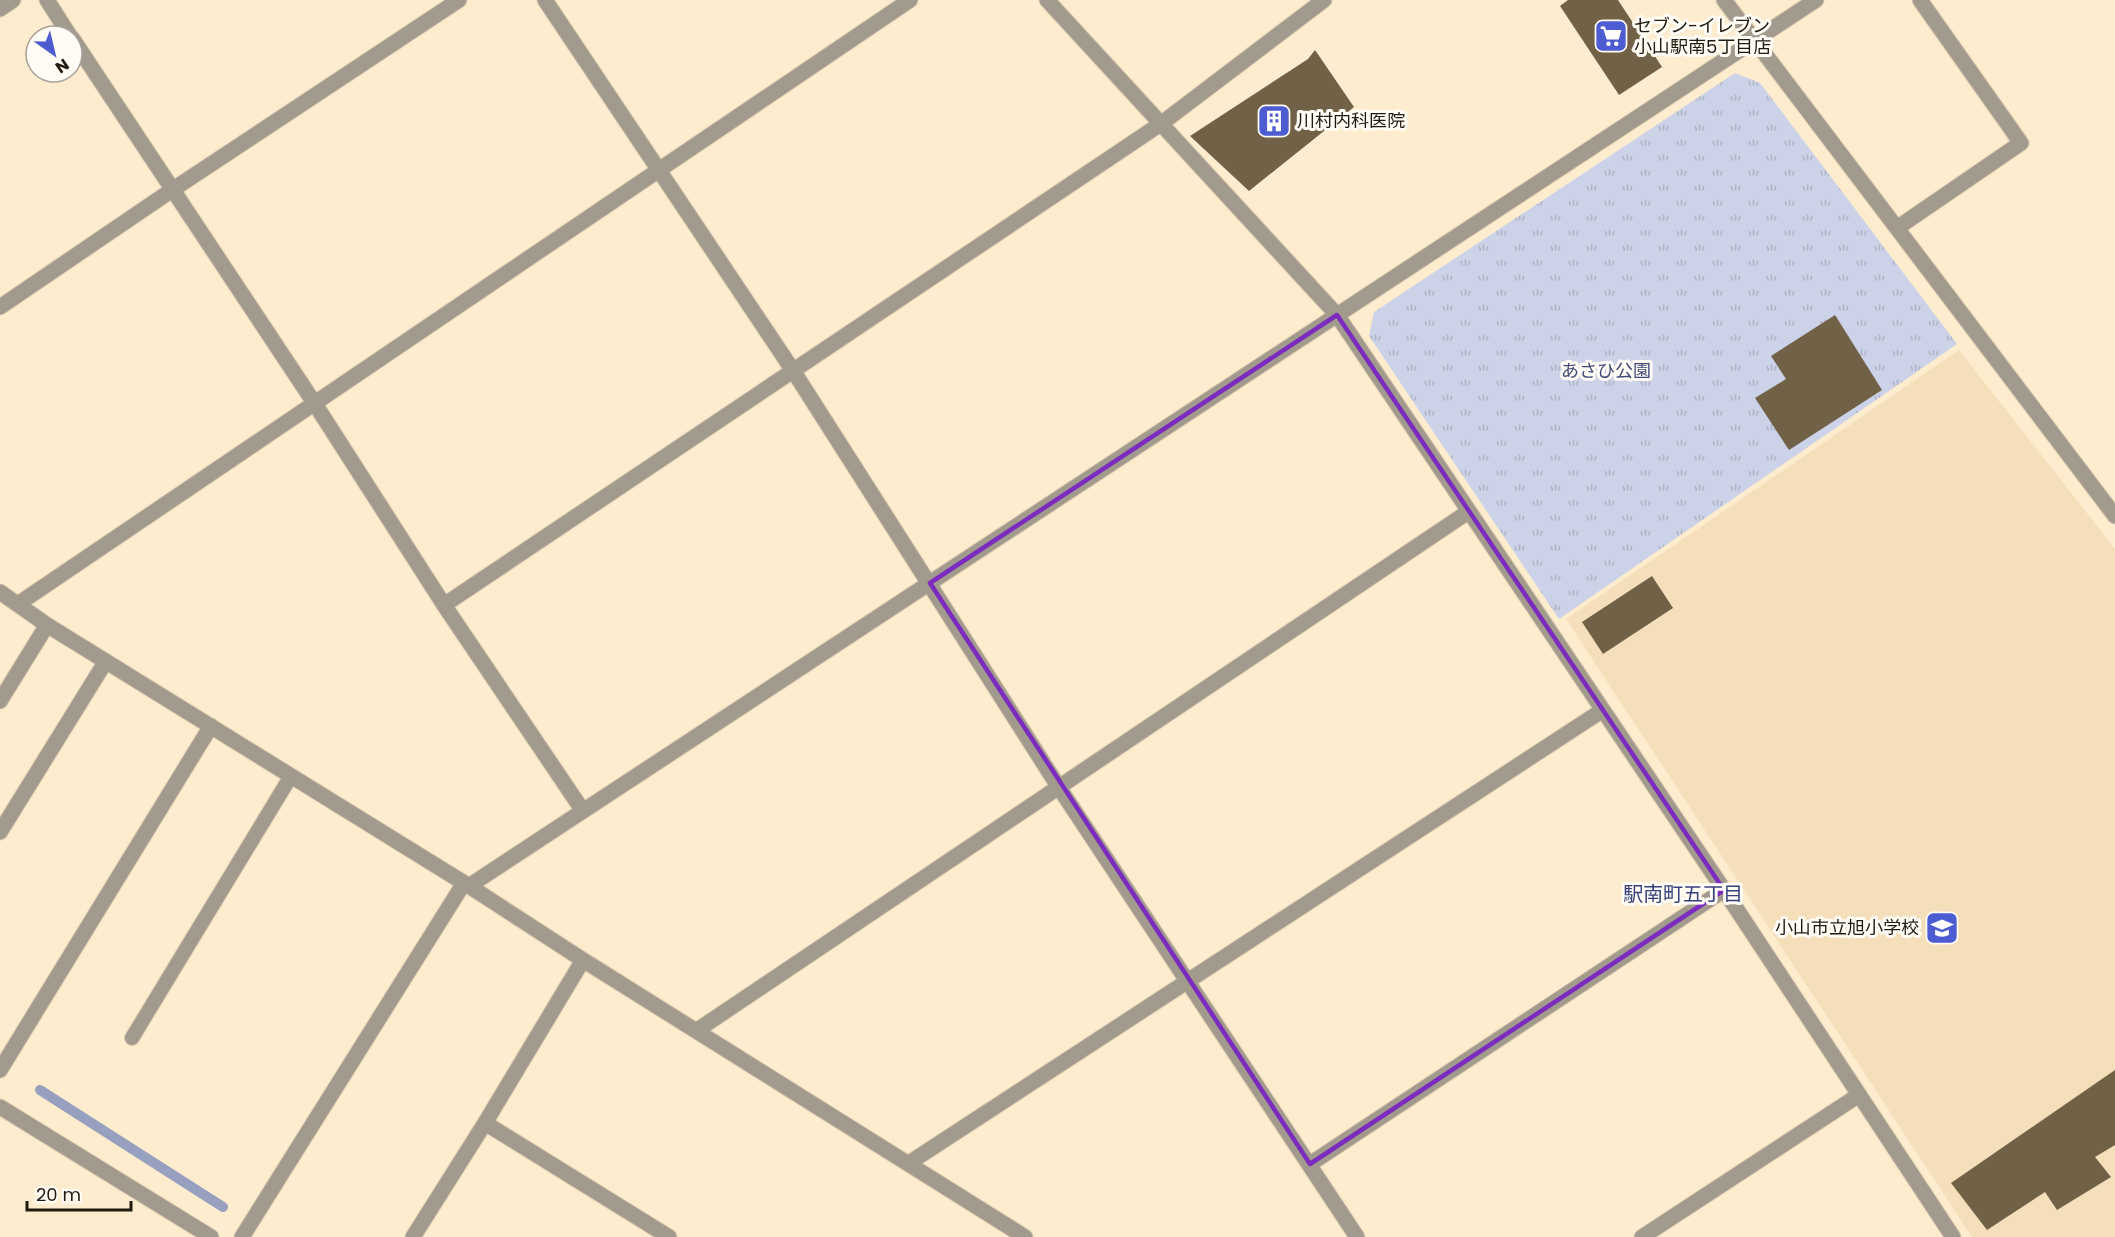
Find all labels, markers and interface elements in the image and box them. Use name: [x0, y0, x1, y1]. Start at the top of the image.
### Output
place label: セブン-イレブン 小山駅南5丁目店: [1634, 13, 1771, 59]
supermarket icon: セブン-イレブン 小山駅南5丁目店: [1593, 18, 1629, 54]
north arrow: [24, 24, 84, 84]
text: N: [51, 53, 74, 79]
building icon: 川村内科医院: [1256, 103, 1292, 139]
place label: 川村内科医院: [1297, 108, 1405, 133]
park label: あさひ公園: [1561, 358, 1651, 383]
district label: 駅南町五丁目: [1623, 880, 1743, 908]
school or university icon: 小山市立旭小学校: [1924, 910, 1960, 946]
place label: 小山市立旭小学校: [1775, 915, 1919, 940]
scale bar: [27, 1174, 130, 1212]
text: 20 m: [36, 1182, 81, 1207]

